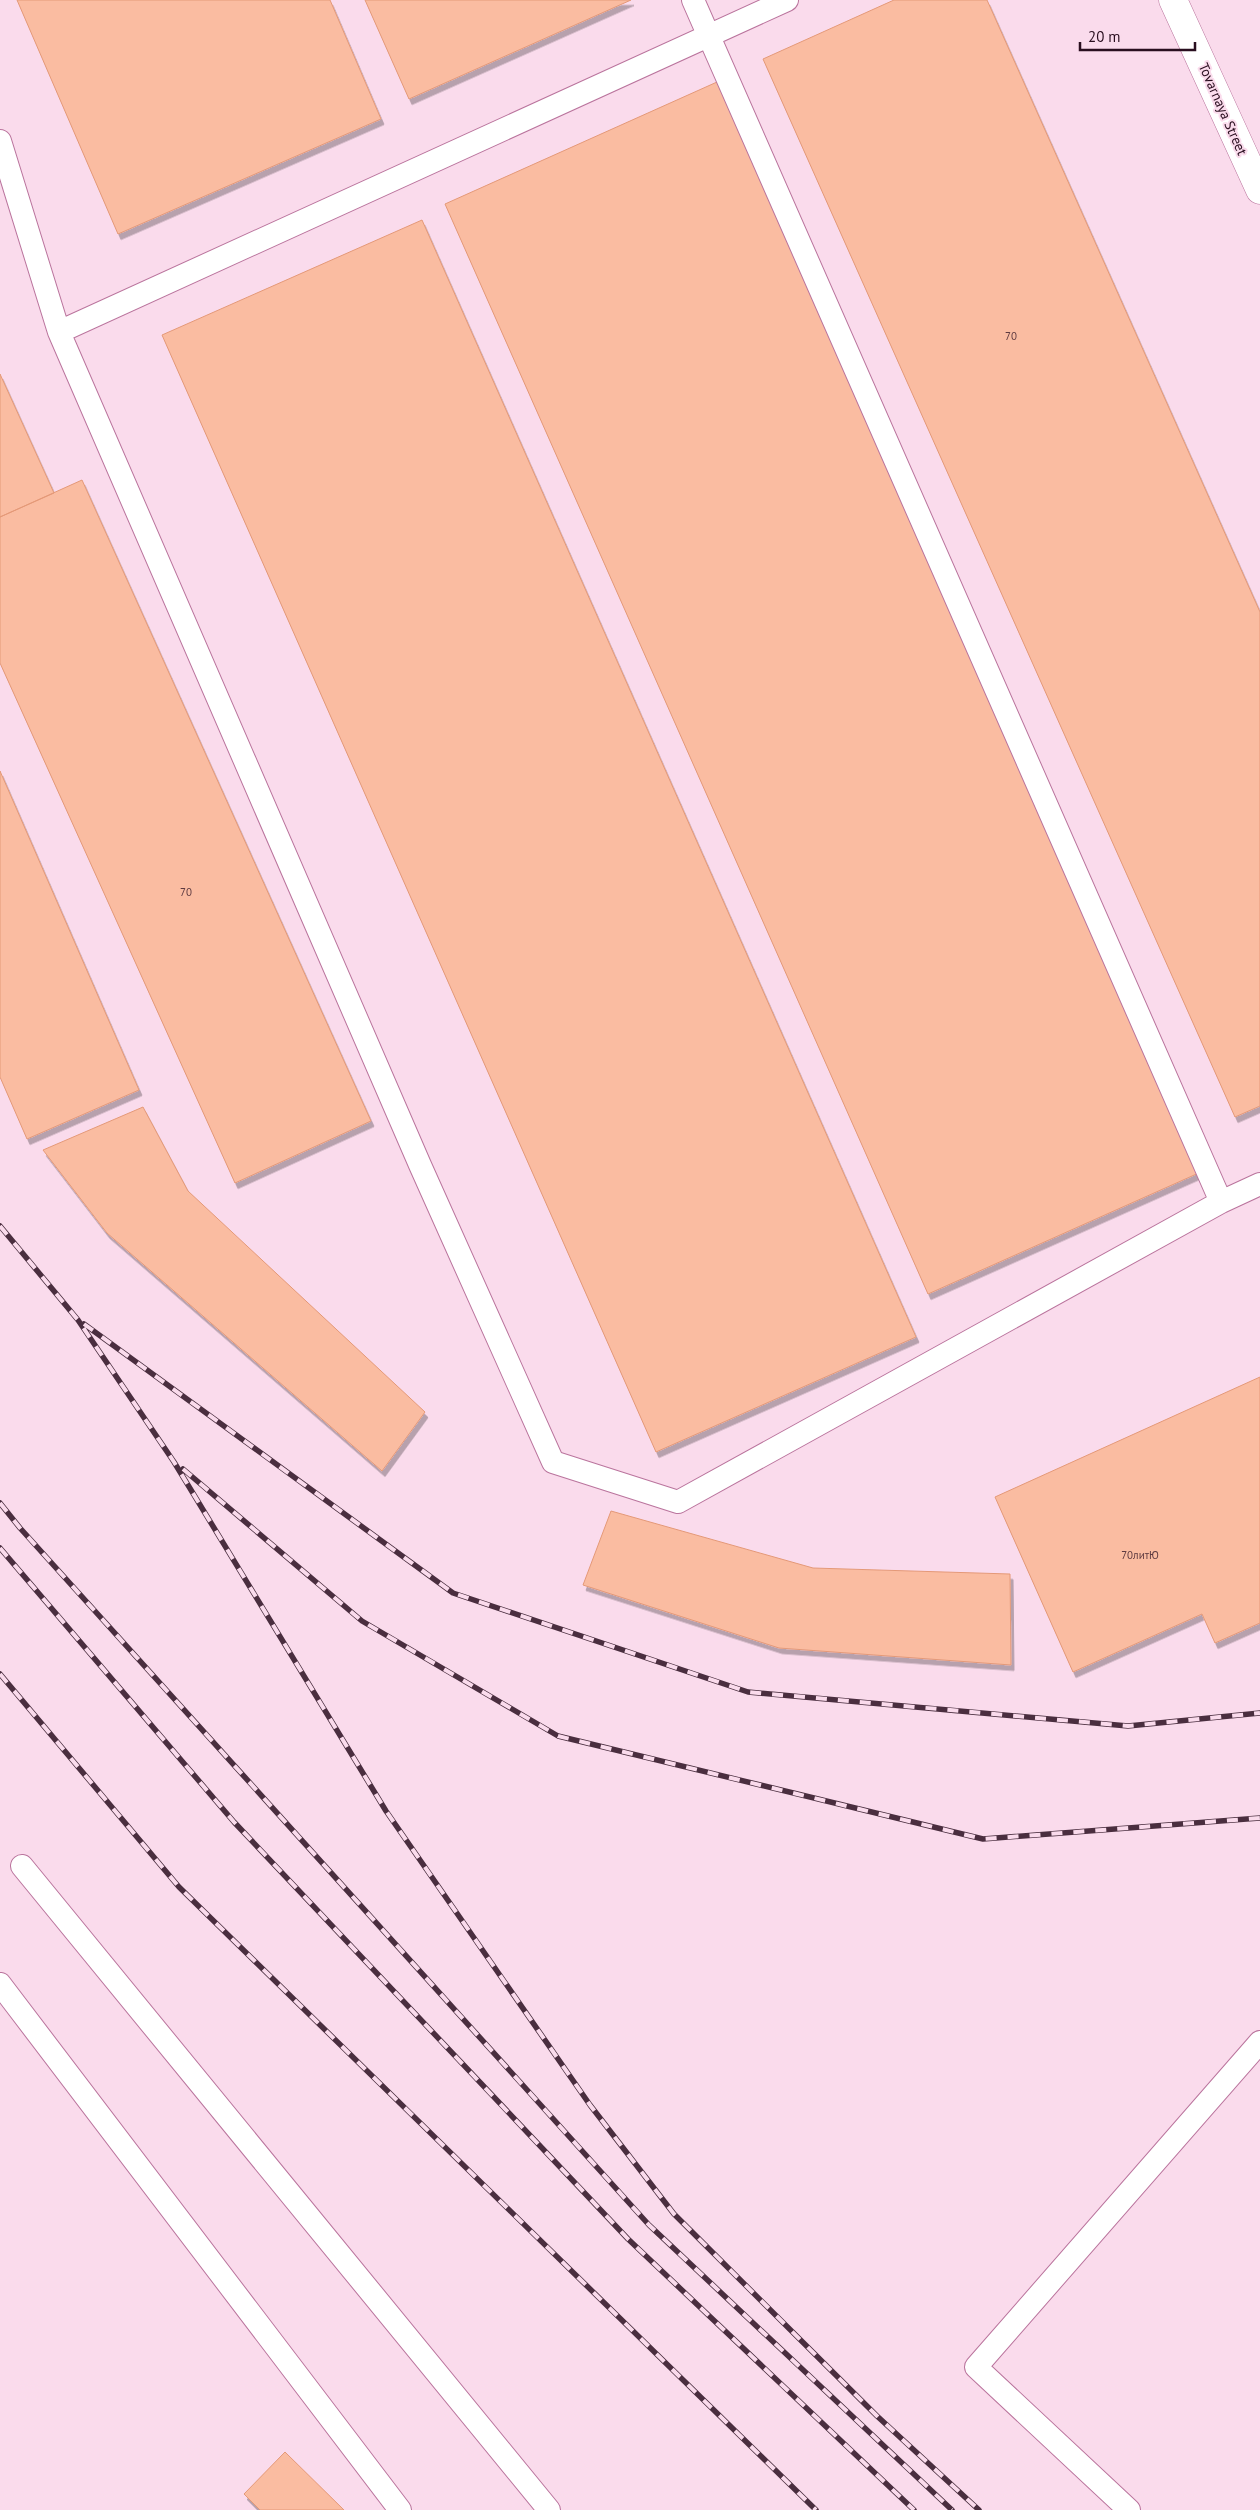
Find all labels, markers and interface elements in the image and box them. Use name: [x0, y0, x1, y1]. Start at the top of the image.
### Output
scale bar: [1080, 20, 1195, 52]
text: 20 m: [1088, 27, 1121, 46]
street label: Tovarnaya Street: [1195, 60, 1252, 158]
house number: 70: [1005, 329, 1017, 343]
house number: 70: [180, 885, 192, 899]
house number: 70литЮ: [1121, 1548, 1159, 1562]

